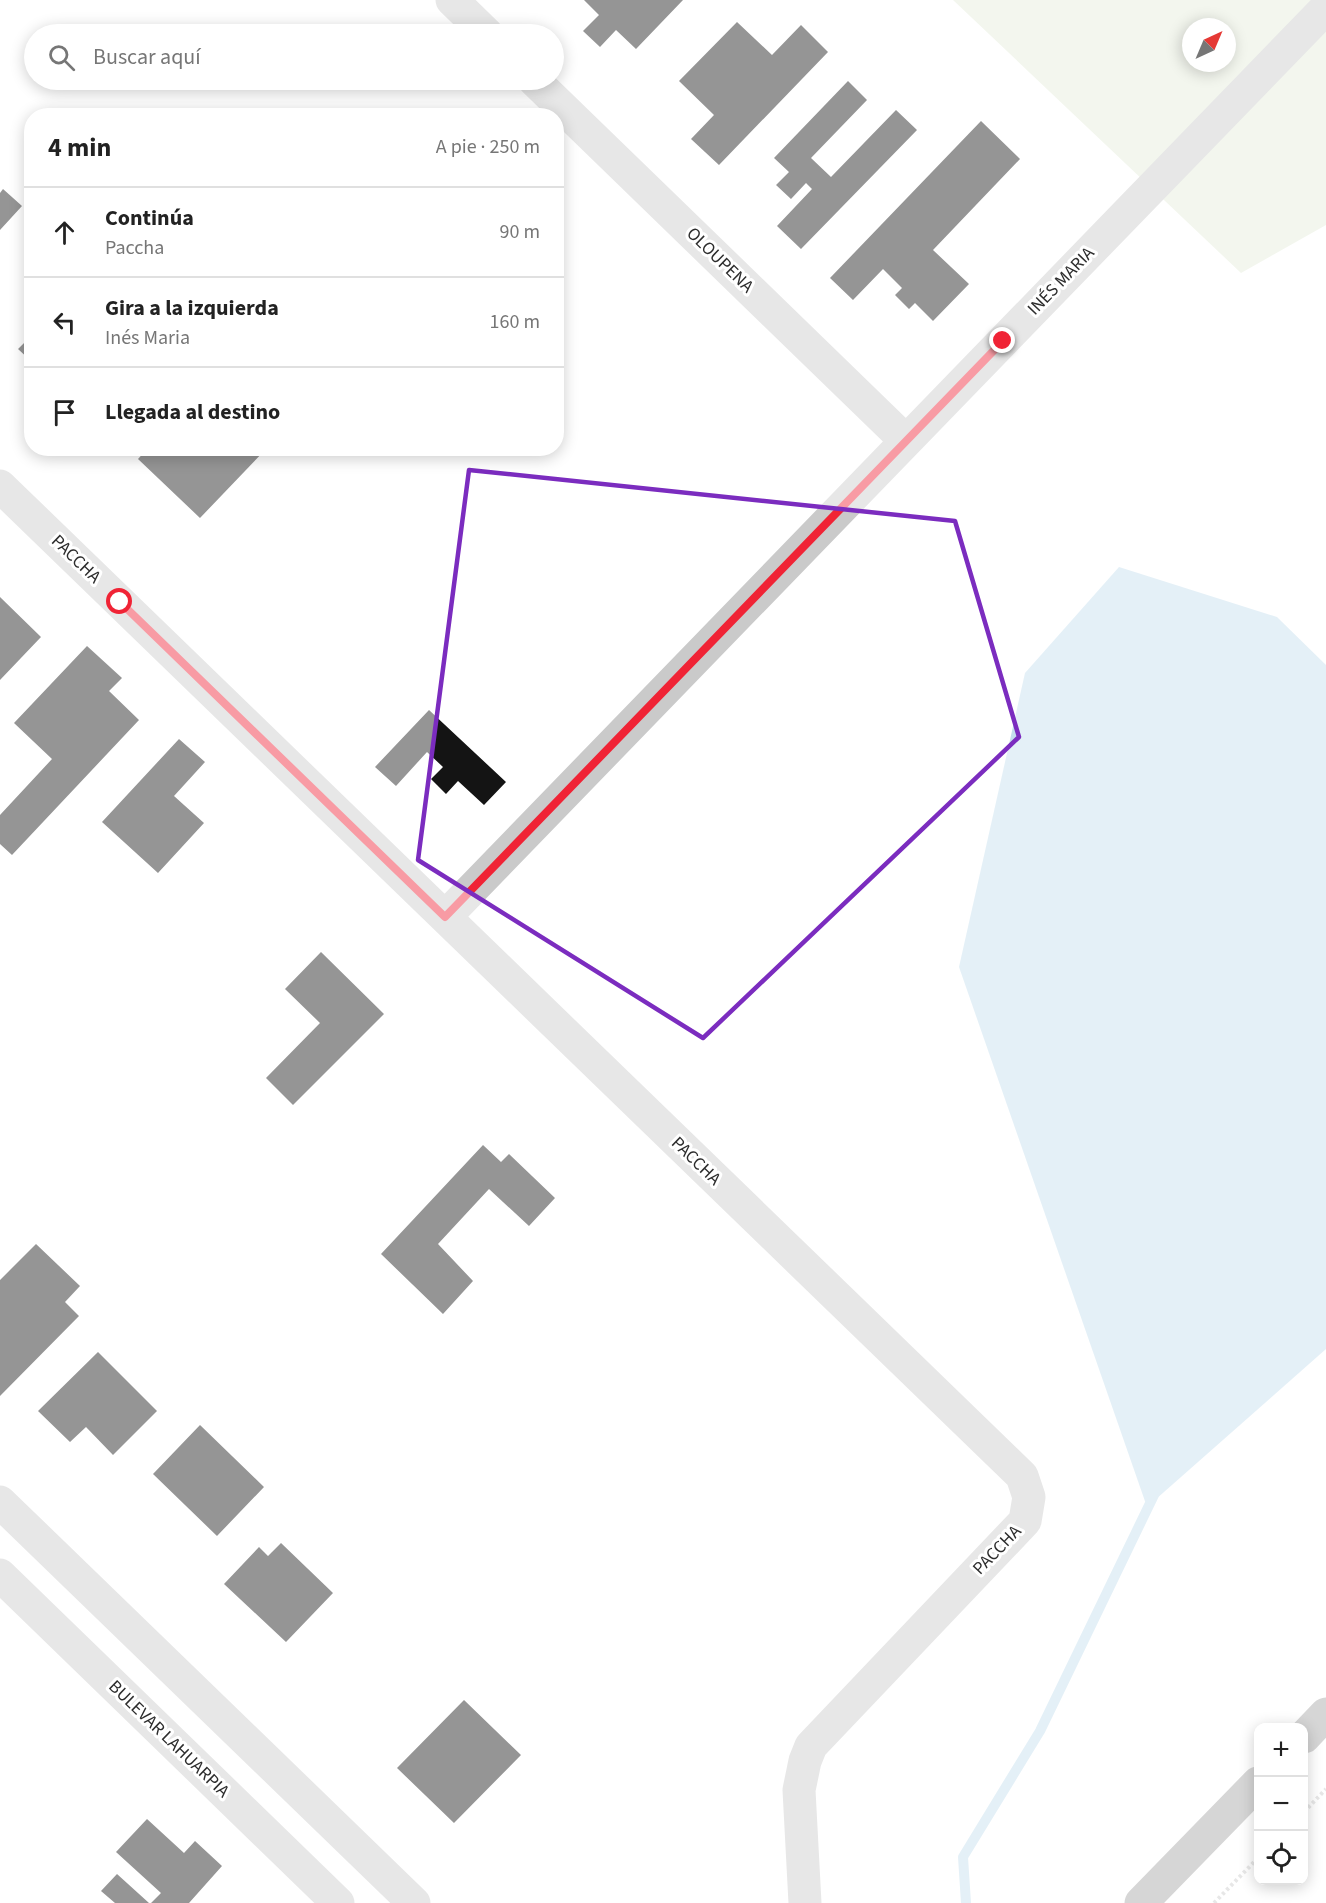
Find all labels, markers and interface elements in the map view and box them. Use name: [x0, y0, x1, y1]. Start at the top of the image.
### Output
north arrow: [1182, 18, 1236, 72]
search box: [24, 24, 564, 90]
icon: search: [45, 41, 78, 74]
text: Buscar aquí: [93, 41, 201, 73]
text: 4 min: [48, 129, 111, 166]
text: A pie · 250 m: [436, 133, 540, 161]
text: Continúa: [105, 202, 194, 234]
icon: ahead: [48, 216, 81, 249]
text: 90 m: [500, 218, 540, 246]
street label: OLOUPENA: [681, 222, 759, 299]
text: Paccha: [105, 234, 164, 262]
street label: INÉS MARIA: [1022, 241, 1100, 321]
text: Gira a la izquierda: [105, 292, 279, 324]
icon: left: [48, 306, 81, 339]
text: 160 m: [490, 308, 540, 336]
text: Inés Maria: [105, 324, 190, 352]
route end: [989, 327, 1015, 353]
icon: arrive: [48, 396, 81, 429]
text: Llegada al destino: [105, 396, 280, 428]
street label: PACCHA: [46, 529, 107, 589]
route start: [106, 588, 132, 614]
street label: PACCHA: [666, 1131, 727, 1191]
street label: PACCHA: [967, 1519, 1027, 1580]
street label: BULEVAR LAHUARPIA: [103, 1675, 235, 1804]
map controls: [1254, 1723, 1308, 1885]
button: +: [1254, 1723, 1308, 1777]
button: −: [1254, 1777, 1308, 1831]
button: locate: [1254, 1831, 1308, 1885]

